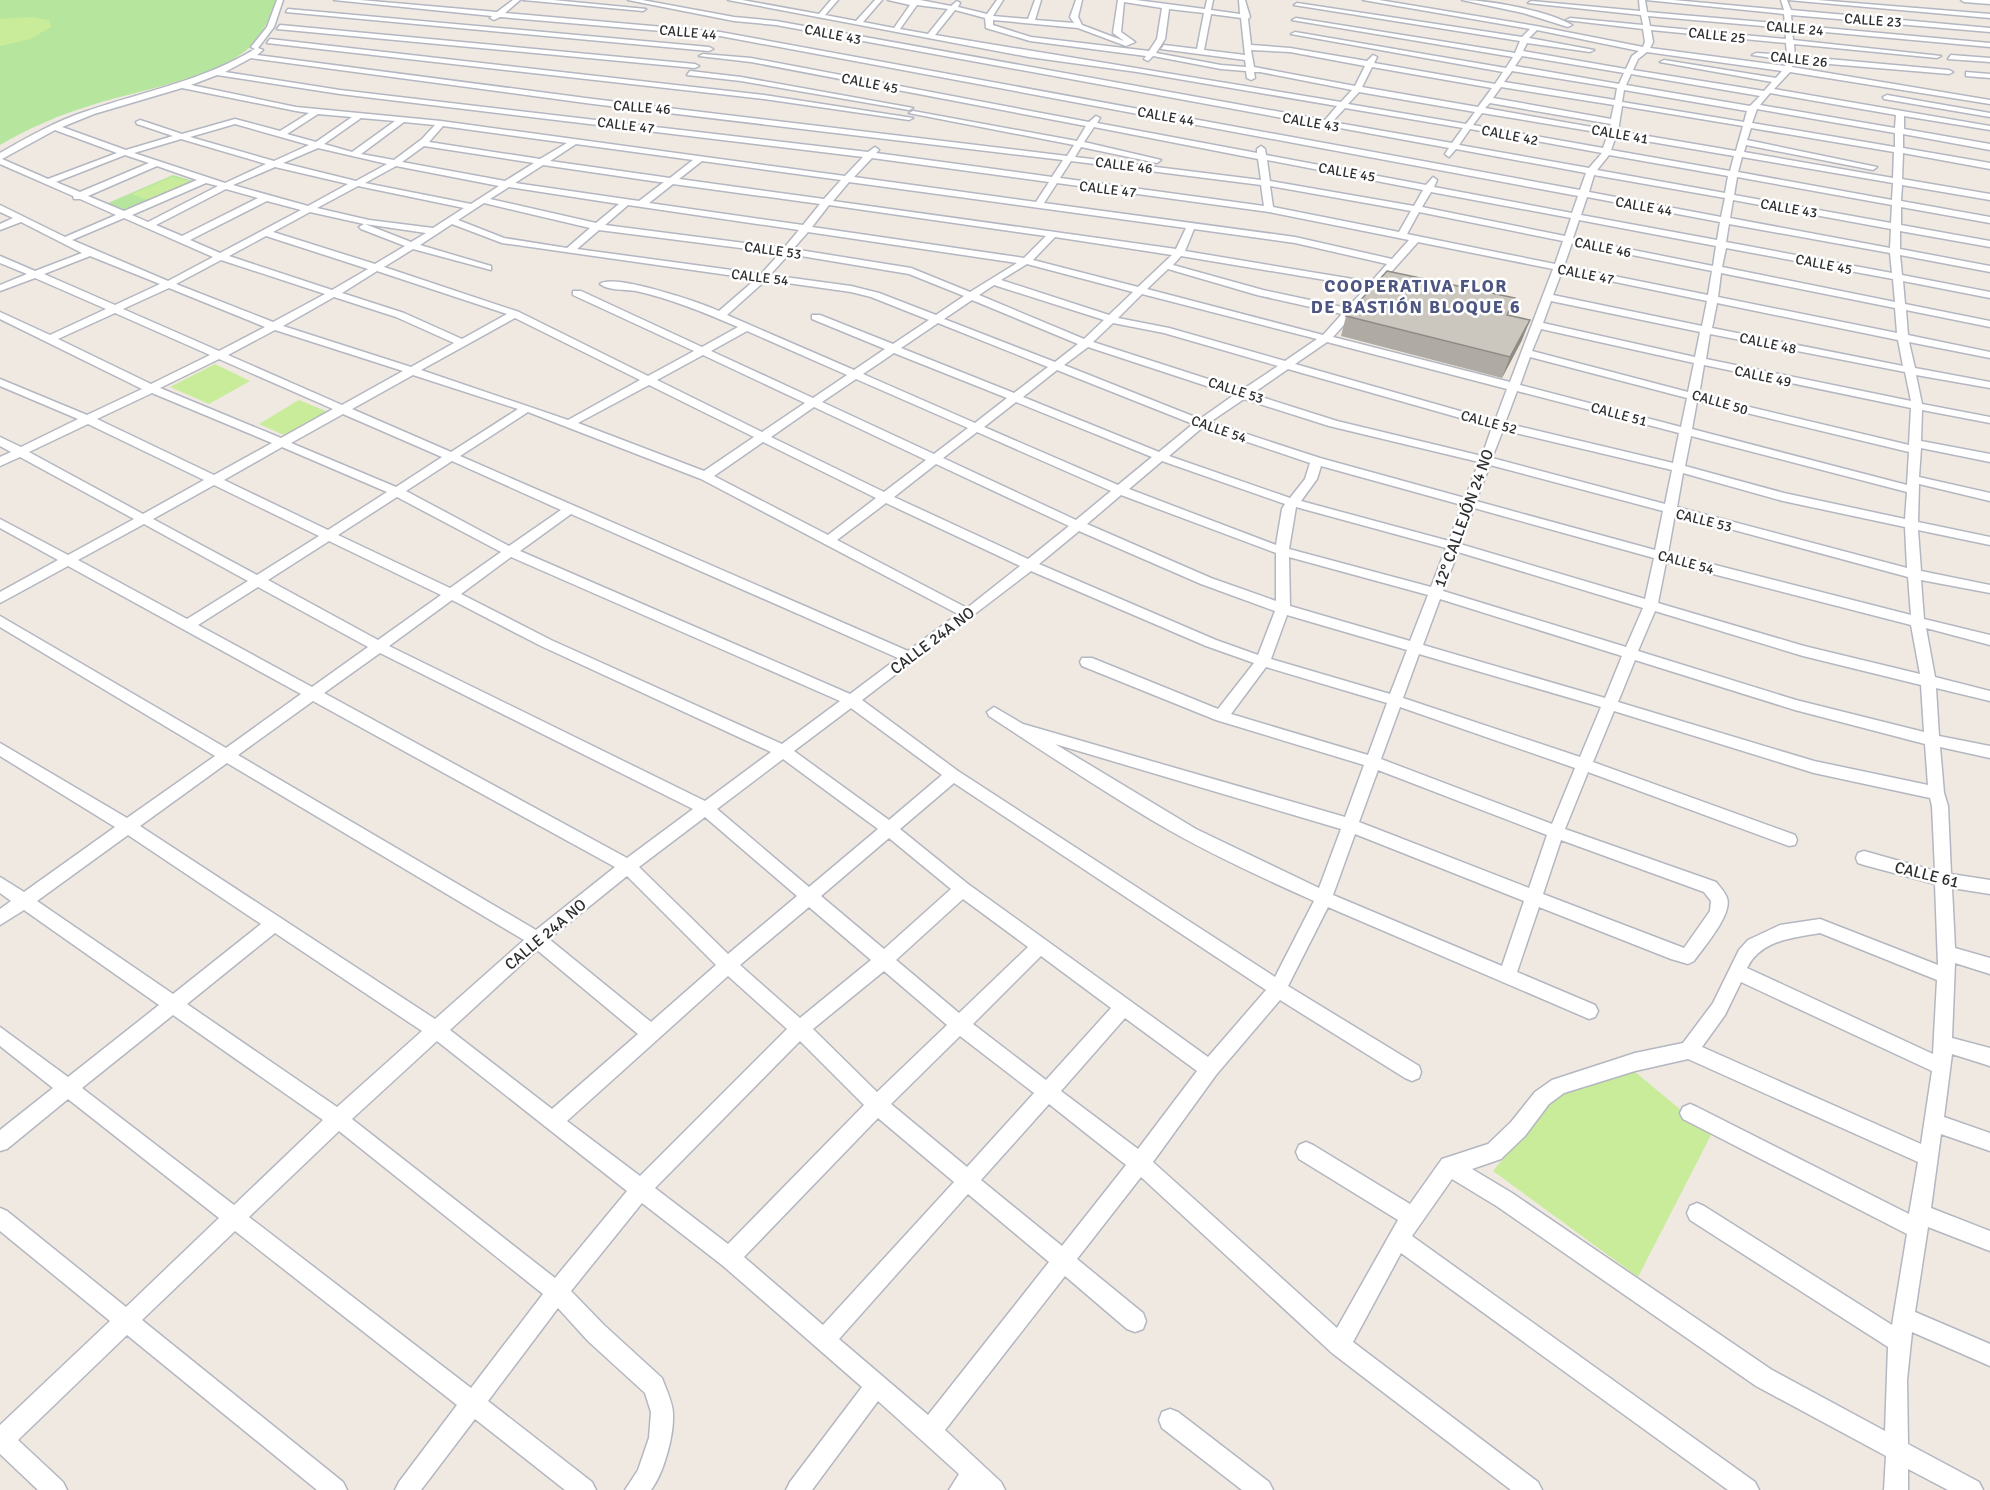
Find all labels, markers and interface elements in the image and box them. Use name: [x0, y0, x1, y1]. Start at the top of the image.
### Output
street label: CALLE 23: [1844, 10, 1902, 31]
street label: CALLE 24: [1766, 18, 1825, 40]
street label: CALLE 43: [803, 21, 863, 48]
street label: CALLE 44: [659, 22, 718, 44]
street label: CALLE 25: [1687, 24, 1746, 47]
street label: CALLE 26: [1769, 48, 1828, 71]
street label: CALLE 45: [840, 70, 900, 97]
street label: CALLE 46: [613, 97, 671, 118]
street label: CALLE 44: [1136, 103, 1196, 130]
street label: CALLE 43: [1281, 109, 1341, 136]
street label: CALLE 47: [596, 114, 656, 137]
street label: CALLE 41: [1590, 121, 1650, 148]
street label: CALLE 42: [1480, 122, 1540, 149]
street label: CALLE 46: [1094, 154, 1154, 177]
street label: CALLE 45: [1317, 159, 1377, 186]
street label: CALLE 47: [1078, 178, 1138, 201]
street label: CALLE 44: [1614, 193, 1674, 220]
street label: CALLE 43: [1759, 195, 1819, 222]
street label: CALLE 46: [1573, 234, 1633, 261]
street label: CALLE 53: [743, 238, 803, 263]
street label: CALLE 45: [1794, 251, 1854, 278]
street label: CALLE 47: [1556, 261, 1616, 288]
street label: CALLE 54: [730, 266, 790, 289]
district label: COOPERATIVA FLOR DE BASTIÓN BLOQUE 6: [1311, 275, 1521, 318]
street label: CALLE 48: [1738, 329, 1798, 358]
street label: CALLE 49: [1733, 362, 1793, 391]
street label: CALLE 53: [1206, 374, 1266, 407]
street label: CALLE 50: [1690, 386, 1750, 419]
street label: CALLE 51: [1589, 399, 1649, 430]
street label: CALLE 52: [1459, 407, 1519, 438]
street label: CALLE 54: [1189, 412, 1249, 447]
street label: 12° CALLEJÓN 24 NO: [1430, 446, 1498, 590]
street label: CALLE 53: [1674, 505, 1734, 536]
street label: CALLE 54: [1656, 547, 1716, 578]
street label: CALLE 24A NO: [886, 603, 979, 679]
street label: CALLE 61: [1892, 857, 1961, 893]
street label: CALLE 24A NO: [501, 895, 591, 975]

